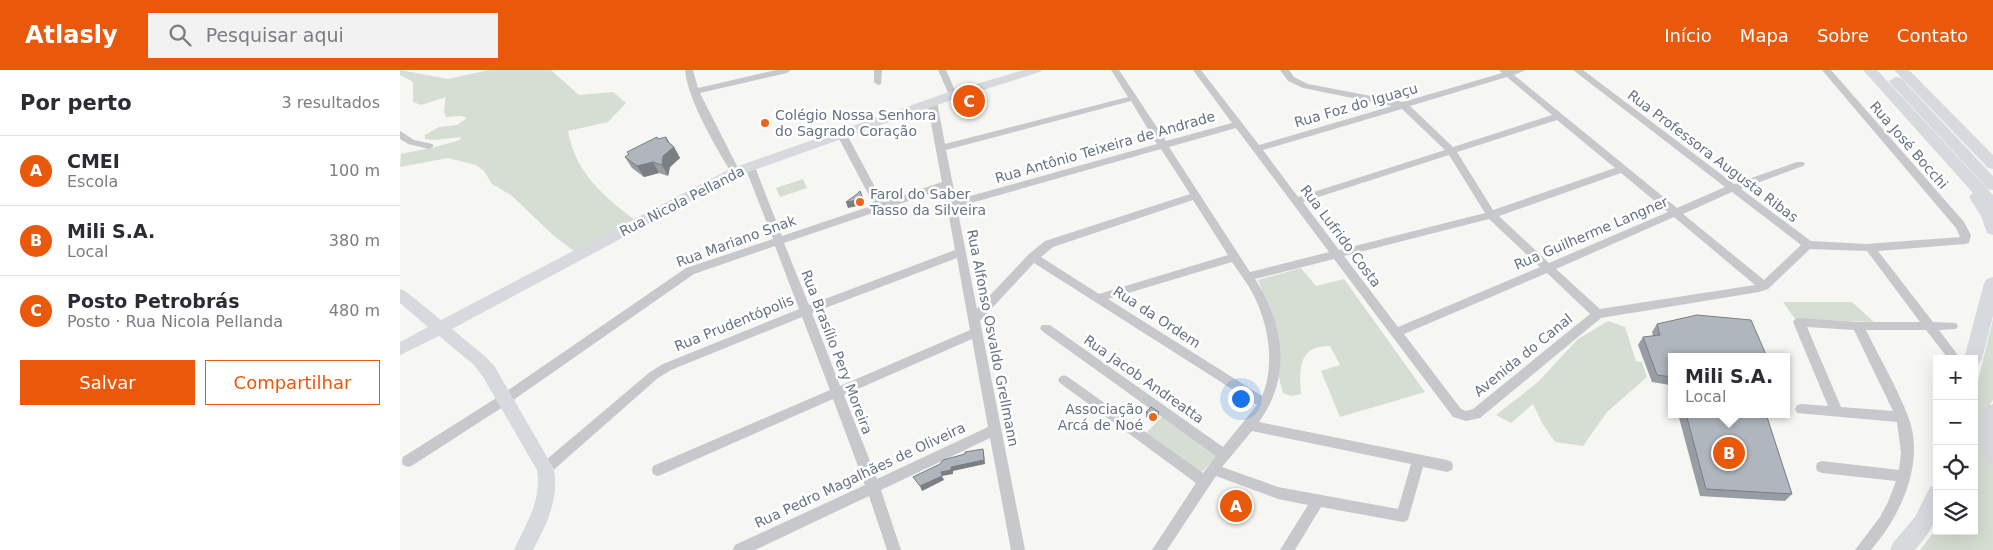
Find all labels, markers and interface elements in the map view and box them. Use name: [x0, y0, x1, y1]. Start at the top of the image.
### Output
search box: [148, 13, 498, 58]
text: Atlasly: [25, 21, 118, 49]
icon: search: [166, 21, 194, 49]
text: Pesquisar aqui: [206, 24, 344, 46]
text: Início: [1664, 25, 1712, 46]
text: Mapa: [1740, 25, 1789, 46]
text: Sobre: [1817, 25, 1869, 46]
text: Contato: [1897, 25, 1968, 46]
street label: Rua Foz do Iguaçu: [1292, 80, 1420, 130]
pin: C: [953, 82, 985, 120]
street label: Rua Professora Augusta Ribas: [1625, 87, 1801, 225]
text: Por perto: [20, 91, 132, 115]
text: 3 resultados: [281, 93, 380, 112]
street label: Rua José Bocchi: [1867, 98, 1951, 192]
place label: Colégio Nossa Senhora do Sagrado Coração: [775, 107, 936, 139]
street label: Rua Antônio Teixeira de Andrade: [993, 108, 1217, 186]
marker: Colégio Nossa Senhora do Sagrado Coração: [759, 117, 771, 129]
text: CMEI: [67, 150, 120, 172]
text: A: [30, 161, 42, 180]
text: 100 m: [329, 161, 380, 180]
street label: Rua Nicola Pellanda: [617, 163, 747, 239]
text: Escola: [67, 172, 118, 191]
street label: Rua Lufrido Costa: [1297, 182, 1385, 290]
place label: Farol do Saber Tasso da Silveira: [869, 186, 986, 218]
street label: Rua Guilherme Langner: [1512, 193, 1671, 273]
marker: Farol do Saber Tasso da Silveira: [854, 196, 866, 208]
street label: Rua Mariano Snak: [674, 212, 799, 270]
text: Mili S.A.: [67, 220, 155, 242]
street label: Rua Alfonso Osvaldo Grellmann: [964, 228, 1022, 448]
text: B: [30, 231, 42, 250]
text: 380 m: [329, 231, 380, 250]
text: Local: [67, 242, 108, 261]
street label: Rua Brasílio Pery Moreira: [798, 267, 876, 437]
street label: Rua da Ordem: [1110, 283, 1204, 351]
text: Posto Petrobrás: [67, 290, 239, 312]
street label: Rua Prudentópolis: [672, 292, 796, 354]
text: C: [30, 301, 42, 320]
text: 480 m: [329, 301, 380, 320]
street label: Avenida do Canal: [1471, 310, 1575, 400]
text: Posto · Rua Nicola Pellanda: [67, 312, 283, 331]
street label: Rua Jacob Andreatta: [1081, 331, 1207, 427]
popup: [1668, 353, 1790, 418]
map controls: [1933, 355, 1978, 535]
button: +: [1933, 355, 1978, 400]
button: Salvar: [20, 360, 195, 405]
button: Compartilhar: [205, 360, 380, 405]
text: Mili S.A.: [1685, 365, 1773, 387]
your location: [1228, 386, 1254, 412]
text: Local: [1685, 387, 1726, 406]
button: −: [1933, 400, 1978, 445]
place label: Associação Arcá de Noé: [1058, 401, 1143, 433]
marker: Associação Arcá de Noé: [1147, 411, 1159, 423]
street label: Rua Pedro Magalhães de Oliveira: [752, 419, 968, 531]
pin: B: [1713, 434, 1745, 472]
button: locate: [1933, 445, 1978, 490]
pin: A: [1220, 487, 1252, 525]
button: layers: [1933, 490, 1978, 535]

